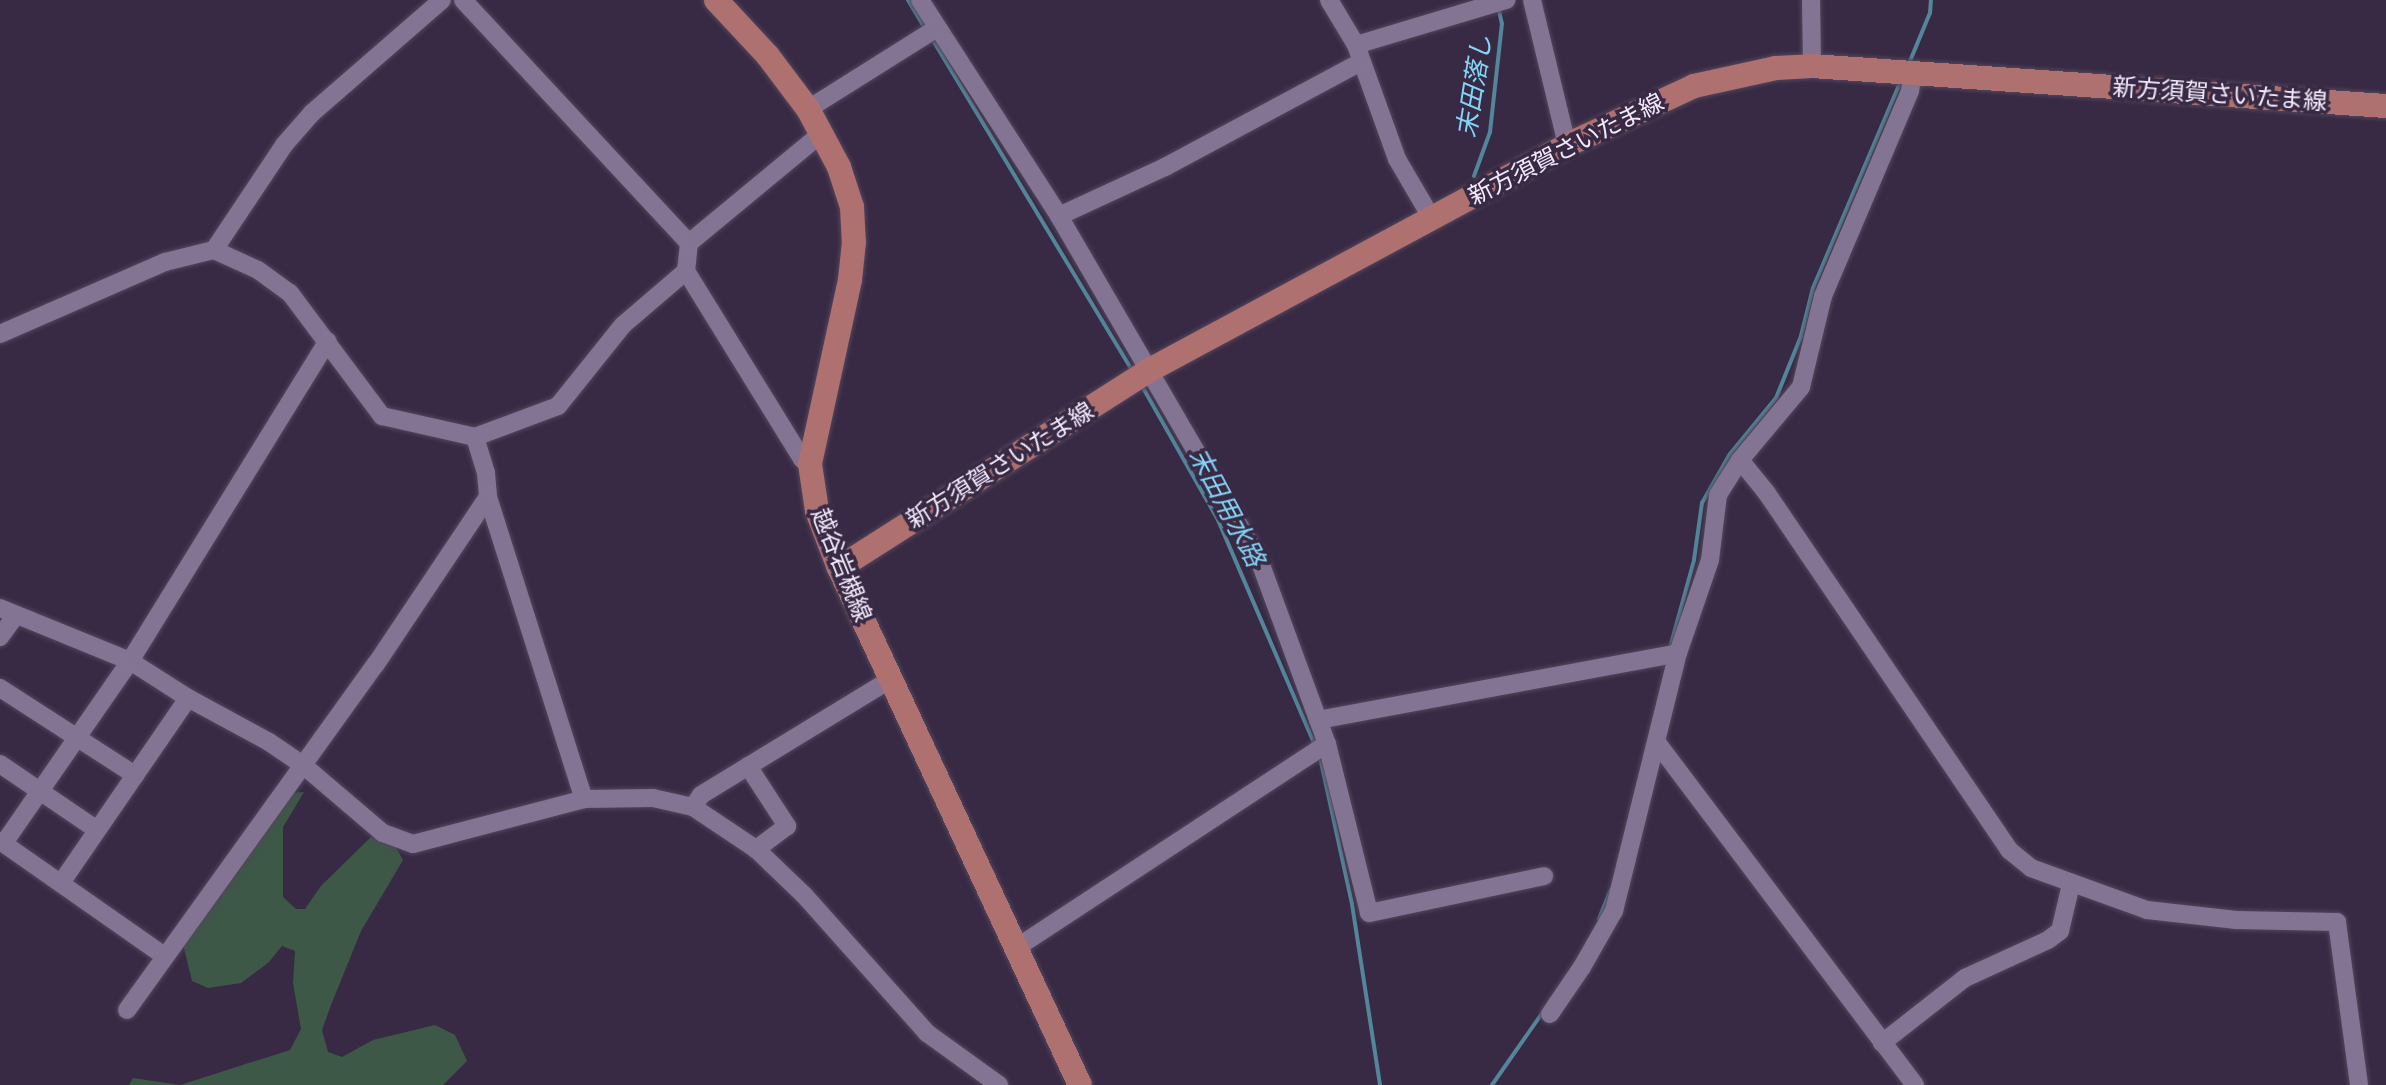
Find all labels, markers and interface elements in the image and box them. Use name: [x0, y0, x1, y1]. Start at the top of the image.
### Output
water label: 末田落し: [1450, 32, 1498, 140]
street label: 新方須賀さいたま線: [2111, 72, 2329, 116]
street label: 新方須賀さいたま線: [1463, 87, 1669, 211]
street label: 新方須賀さいたま線: [901, 396, 1099, 534]
water label: 末田用水路: [1183, 442, 1271, 572]
street label: 越谷岩槻線: [806, 504, 878, 626]

